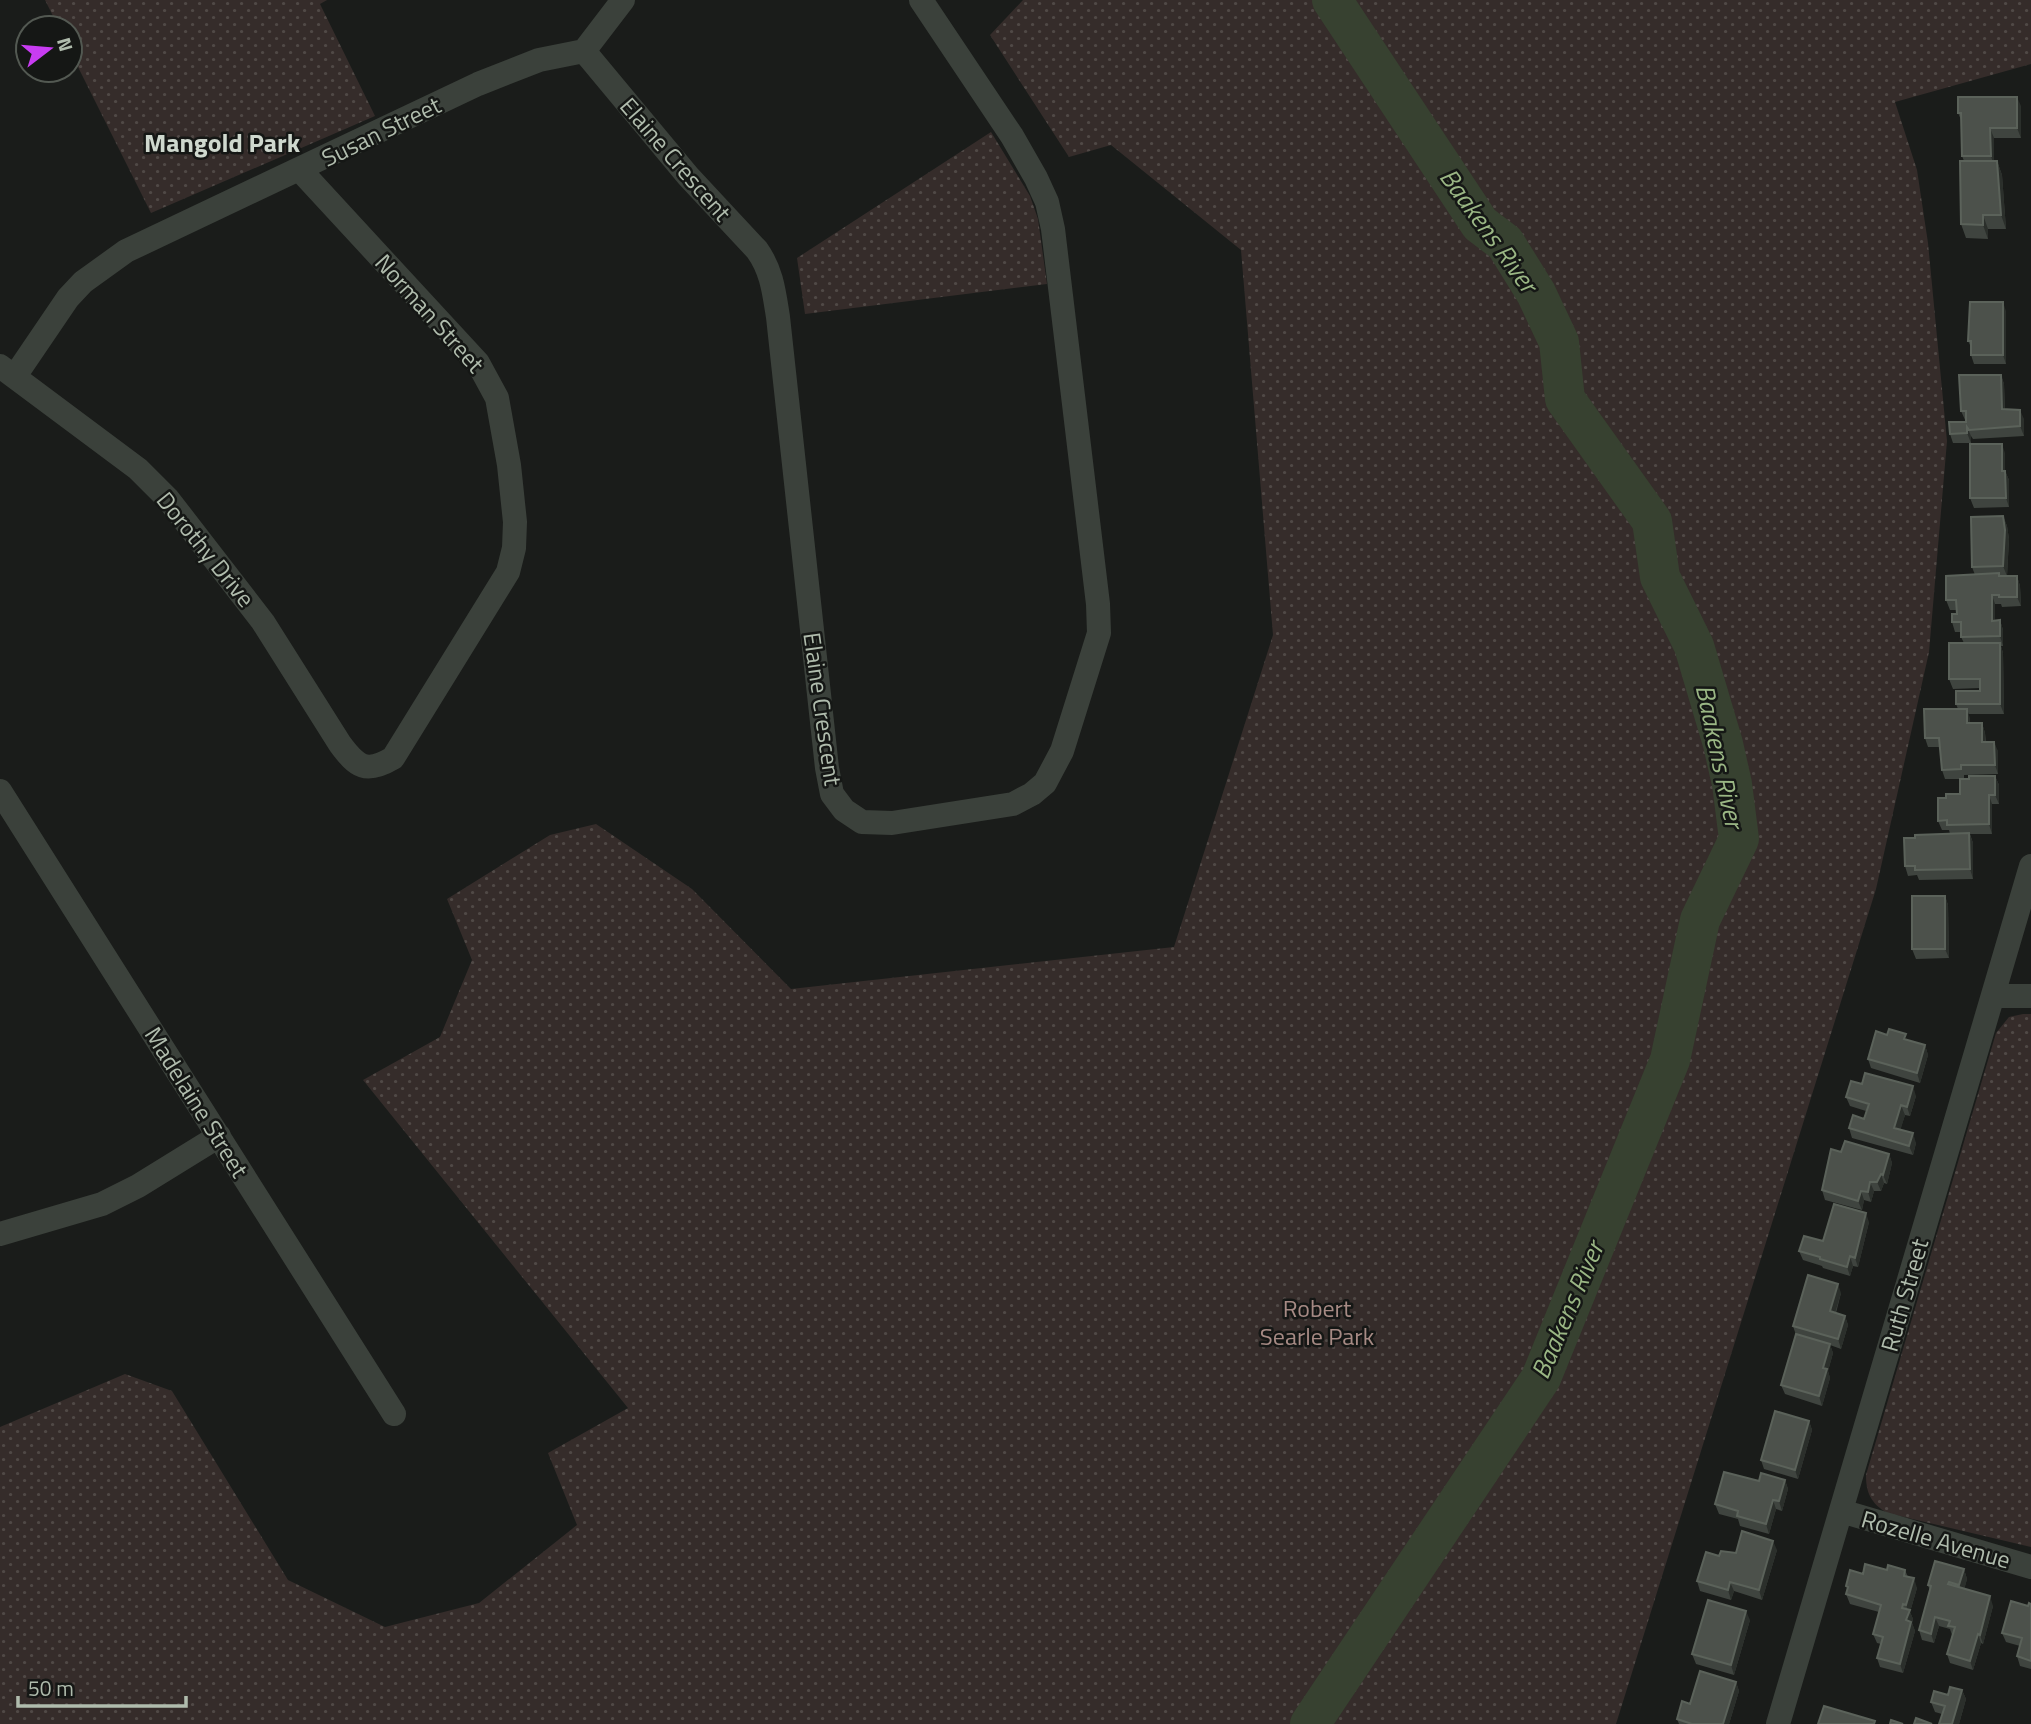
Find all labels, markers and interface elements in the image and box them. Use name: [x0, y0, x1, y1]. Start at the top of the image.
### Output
north arrow: [14, 14, 84, 84]
text: N: [50, 34, 82, 55]
street label: Susan Street: [315, 86, 447, 175]
street label: Elaine Crescent: [612, 89, 741, 229]
district label: Mangold Park: [144, 123, 301, 162]
water label: Baakens River: [1430, 160, 1549, 303]
street label: Norman Street: [367, 246, 494, 381]
street label: Dorothy Drive: [148, 484, 264, 614]
street label: Elaine Crescent: [794, 630, 852, 789]
water label: Baakens River: [1686, 681, 1755, 834]
street label: Madelaine Street: [136, 1020, 258, 1185]
water label: Baakens River: [1521, 1233, 1615, 1385]
street label: Ruth Street: [1871, 1234, 1937, 1356]
park label: Robert Searle Park: [1260, 1290, 1375, 1354]
street label: Rozelle Avenue: [1857, 1501, 2015, 1577]
scale bar: [18, 1664, 186, 1708]
text: 50 m: [28, 1672, 74, 1704]

